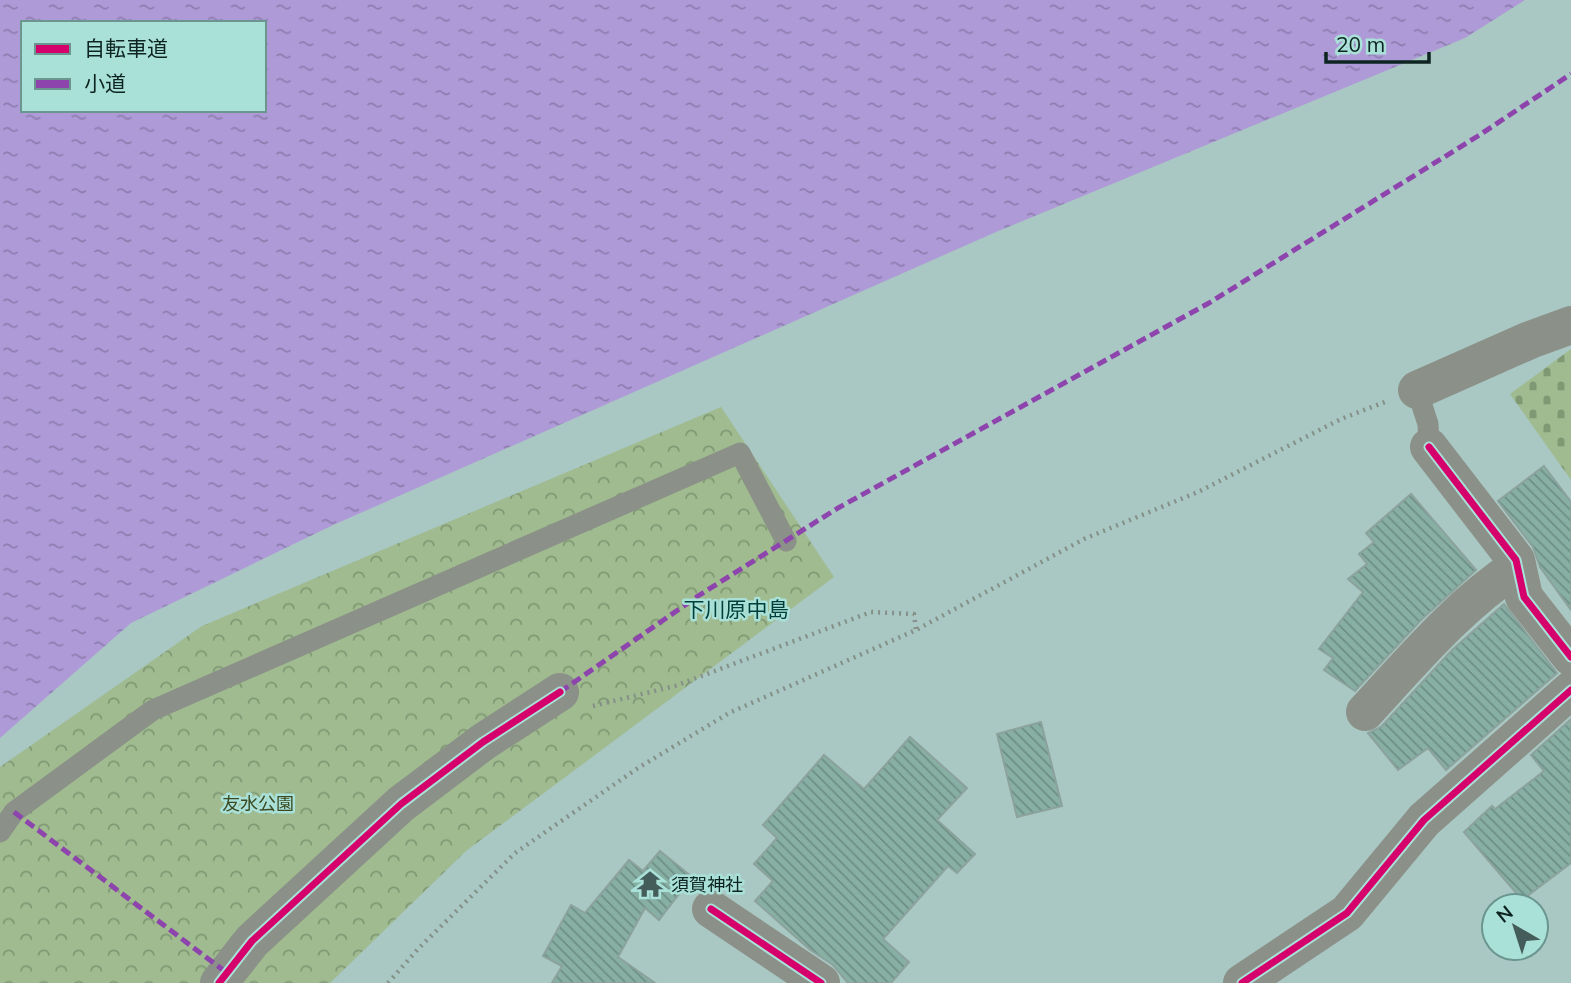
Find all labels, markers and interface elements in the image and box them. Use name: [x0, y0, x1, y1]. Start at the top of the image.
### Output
legend: [21, 21, 266, 112]
scale bar: [1326, 21, 1429, 65]
text: 20 m: [1336, 31, 1385, 57]
text: 自転車道: [84, 35, 168, 61]
text: 小道: [84, 70, 126, 96]
district label: 下川原中島: [684, 596, 789, 622]
park label: 友水公園: [222, 792, 294, 815]
temple icon: 須賀神社: [635, 869, 665, 899]
place label: 須賀神社: [671, 873, 743, 896]
north arrow: [1480, 892, 1550, 962]
text: N: [1491, 900, 1517, 928]

